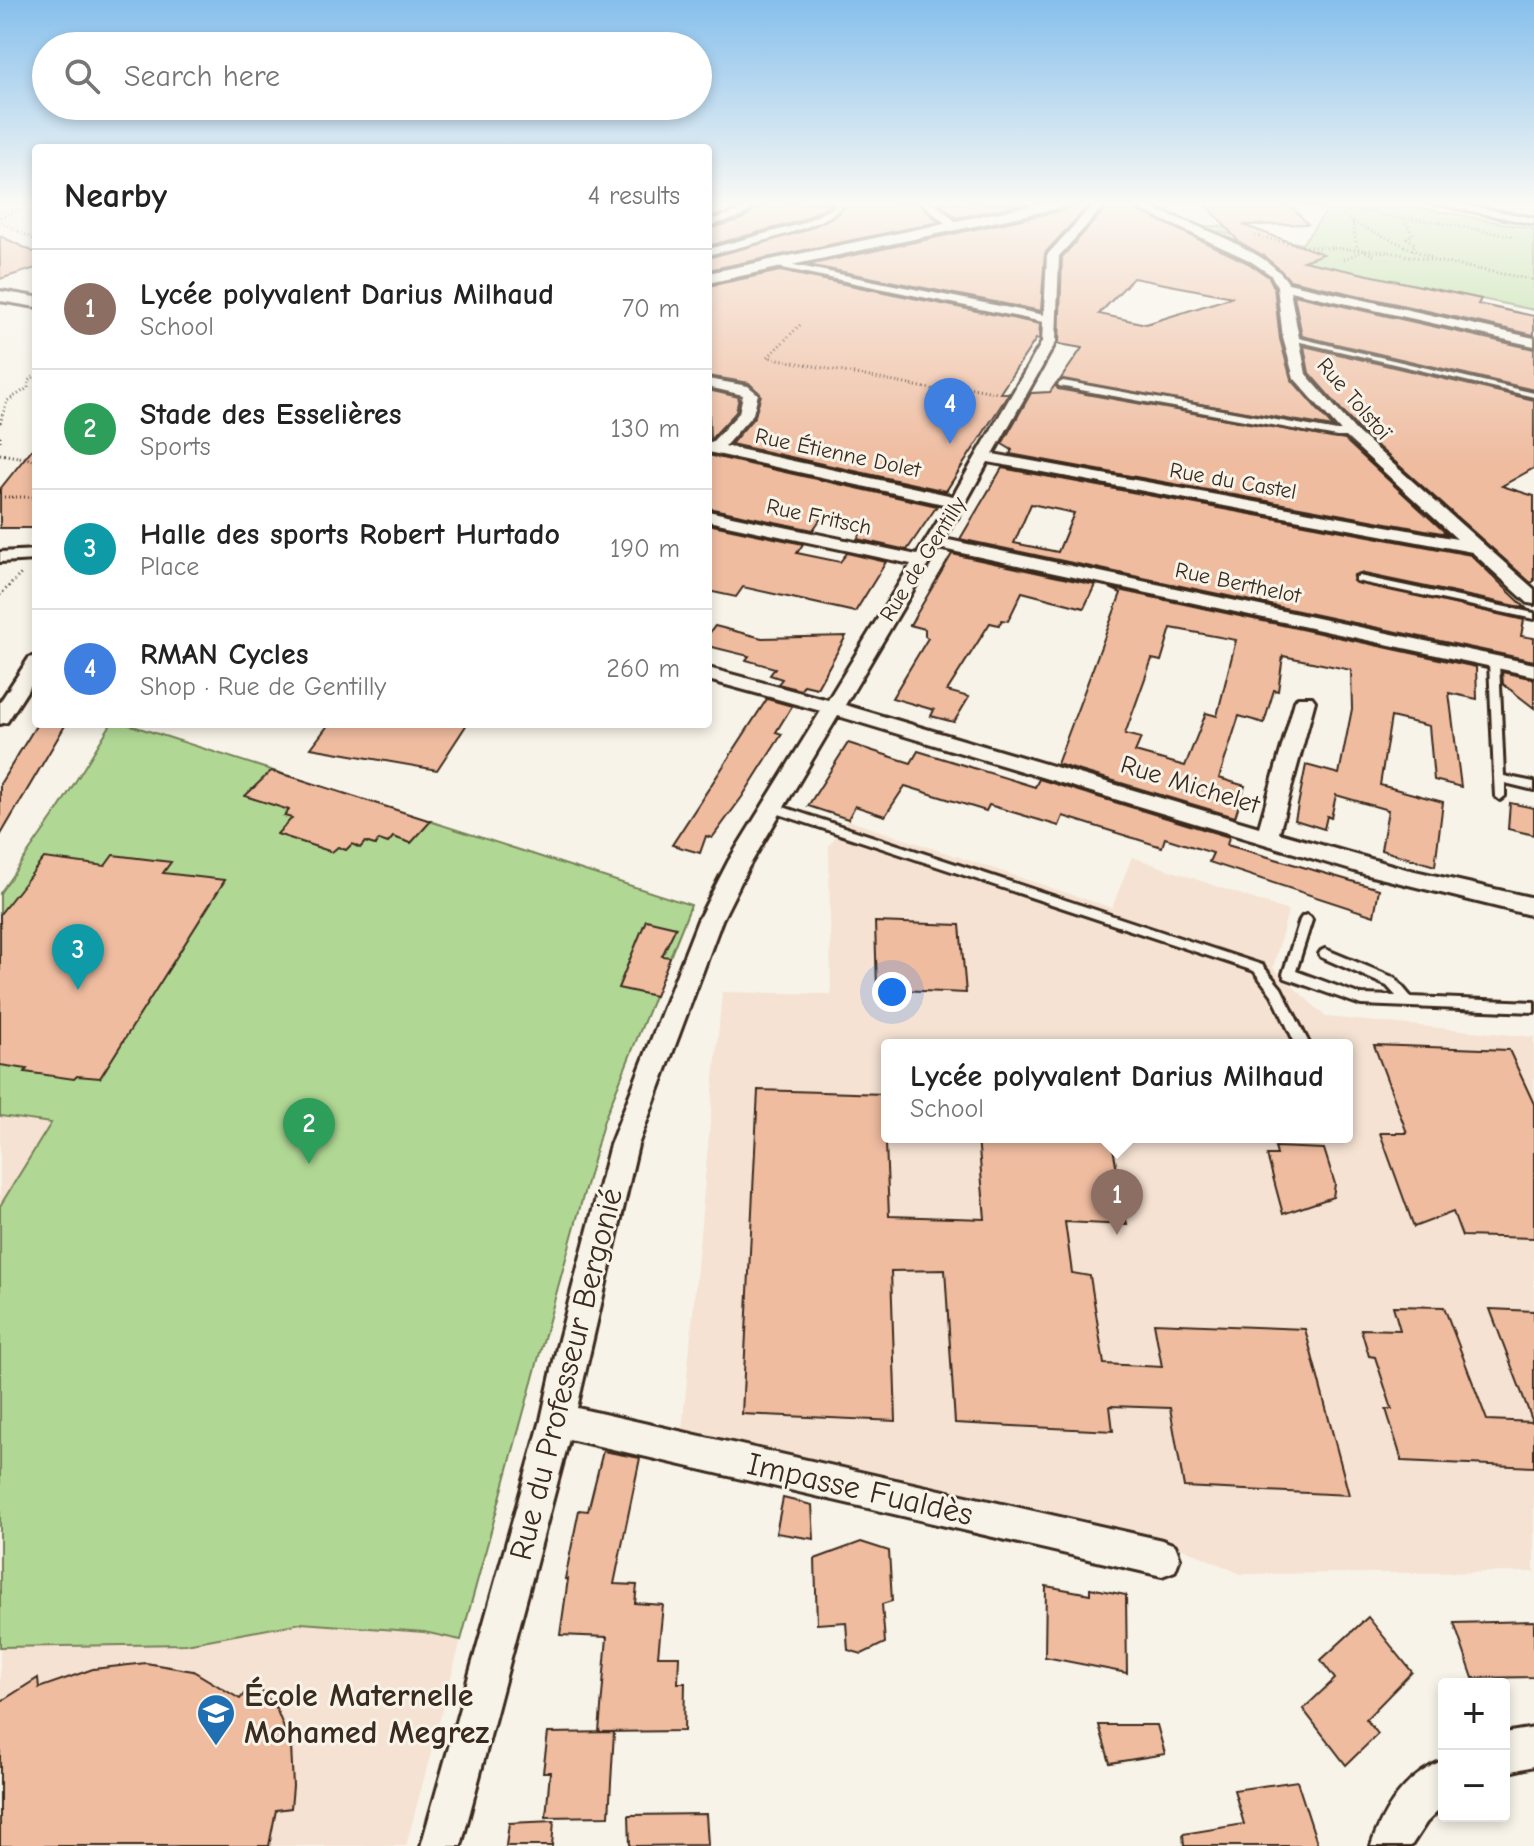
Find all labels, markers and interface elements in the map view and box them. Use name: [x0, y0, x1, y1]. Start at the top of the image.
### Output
search box: [32, 32, 712, 120]
icon: search: [60, 54, 104, 98]
text: Search here: [124, 59, 280, 94]
text: Nearby: [64, 176, 167, 216]
text: 4 results: [588, 181, 680, 211]
text: Lycée polyvalent Darius Milhaud: [140, 277, 554, 312]
text: 1: [85, 294, 95, 324]
text: 70 m: [622, 294, 680, 324]
text: School: [140, 312, 214, 342]
street label: Rue Tolstoï: [1311, 353, 1397, 446]
pin: 4: [924, 378, 976, 444]
text: Stade des Esselières: [140, 397, 401, 432]
text: 2: [84, 414, 96, 444]
text: 130 m: [611, 414, 680, 444]
street label: Rue Étienne Dolet: [753, 423, 924, 483]
text: Sports: [140, 432, 211, 462]
street label: Rue du Castel: [1167, 457, 1299, 505]
street label: Rue de Gentilly: [874, 492, 972, 626]
street label: Rue Fritsch: [764, 493, 874, 541]
text: Halle des sports Robert Hurtado: [140, 517, 560, 552]
text: 3: [84, 534, 96, 564]
text: 190 m: [610, 534, 680, 564]
text: Place: [140, 552, 199, 582]
street label: Rue Berthelot: [1173, 557, 1304, 609]
text: RMAN Cycles: [140, 637, 308, 672]
text: 4: [84, 654, 96, 684]
text: 260 m: [606, 654, 680, 684]
text: Shop · Rue de Gentilly: [140, 672, 386, 702]
street label: Rue Michelet: [1117, 750, 1265, 821]
pin: 3: [52, 924, 104, 990]
your location: [872, 972, 912, 1012]
popup: [881, 1039, 1353, 1143]
text: Lycée polyvalent Darius Milhaud: [910, 1059, 1324, 1094]
text: School: [910, 1094, 984, 1124]
pin: 2: [283, 1098, 335, 1164]
pin: 1: [1091, 1169, 1143, 1235]
street label: Rue du Professeur Bergonié: [502, 1184, 630, 1564]
street label: Impasse Fualdès: [744, 1445, 976, 1533]
place label: École Maternelle Mohamed Megrez: [244, 1676, 489, 1751]
map controls: [1438, 1678, 1510, 1822]
button: +: [1438, 1678, 1510, 1750]
school or university icon: École Maternelle Mohamed Megrez: [195, 1692, 237, 1747]
button: −: [1438, 1750, 1510, 1822]

